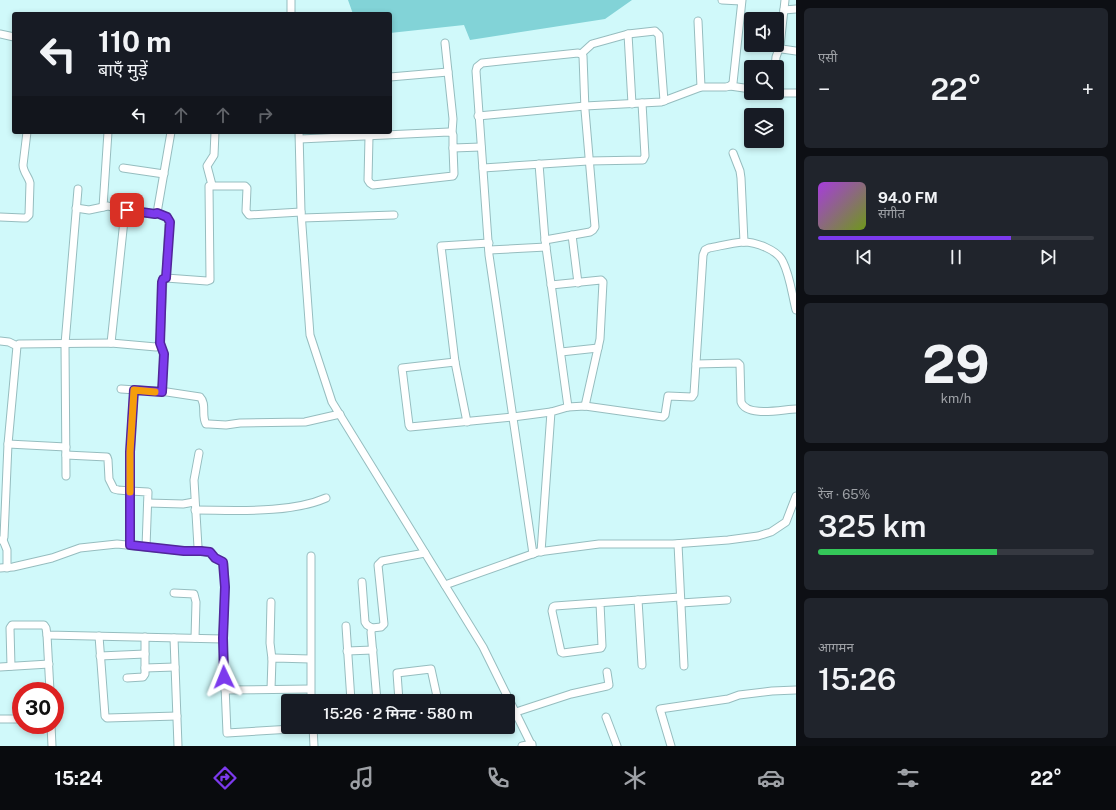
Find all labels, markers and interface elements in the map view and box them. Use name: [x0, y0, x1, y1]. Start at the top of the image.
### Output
map controls: [744, 12, 784, 148]
button: sound: [744, 12, 784, 52]
text: 110 m: [98, 25, 171, 58]
icon: left: [32, 28, 84, 80]
text: एसी: [818, 50, 837, 65]
text: बाएँ मुड़ें: [98, 59, 148, 80]
button: search: [744, 60, 784, 100]
text: 22°: [930, 71, 982, 107]
text: −: [818, 76, 830, 102]
text: +: [1082, 76, 1094, 102]
icon: left: [128, 104, 150, 126]
icon: ahead: [170, 104, 192, 126]
icon: ahead: [212, 104, 234, 126]
icon: right: [254, 104, 276, 126]
button: layers: [744, 108, 784, 148]
text: 94.0 FM: [878, 189, 938, 206]
pin: [110, 193, 144, 227]
icon: arrive: [116, 199, 138, 221]
text: संगीत: [878, 206, 905, 221]
icon: previous: [853, 246, 875, 268]
icon: pause: [945, 246, 967, 268]
icon: next: [1037, 246, 1059, 268]
text: 29: [922, 334, 990, 395]
text: km/h: [941, 391, 971, 406]
text: रेंज · 65%: [818, 487, 870, 502]
text: 325 km: [818, 508, 926, 544]
text: आगमन: [818, 640, 854, 655]
position arrow: [203, 656, 245, 698]
text: 15:26: [818, 661, 896, 697]
speed limit sign: 30: [12, 682, 64, 734]
text: 15:26 · 2 मिनट · 580 m: [323, 705, 473, 722]
icon: directions: [211, 764, 239, 792]
icon: music: [348, 764, 376, 792]
icon: phone: [484, 764, 512, 792]
icon: climate: [621, 764, 649, 792]
icon: car: [757, 764, 785, 792]
icon: filters: [894, 764, 922, 792]
text: 15:24: [54, 768, 103, 789]
text: 22°: [1030, 768, 1062, 789]

